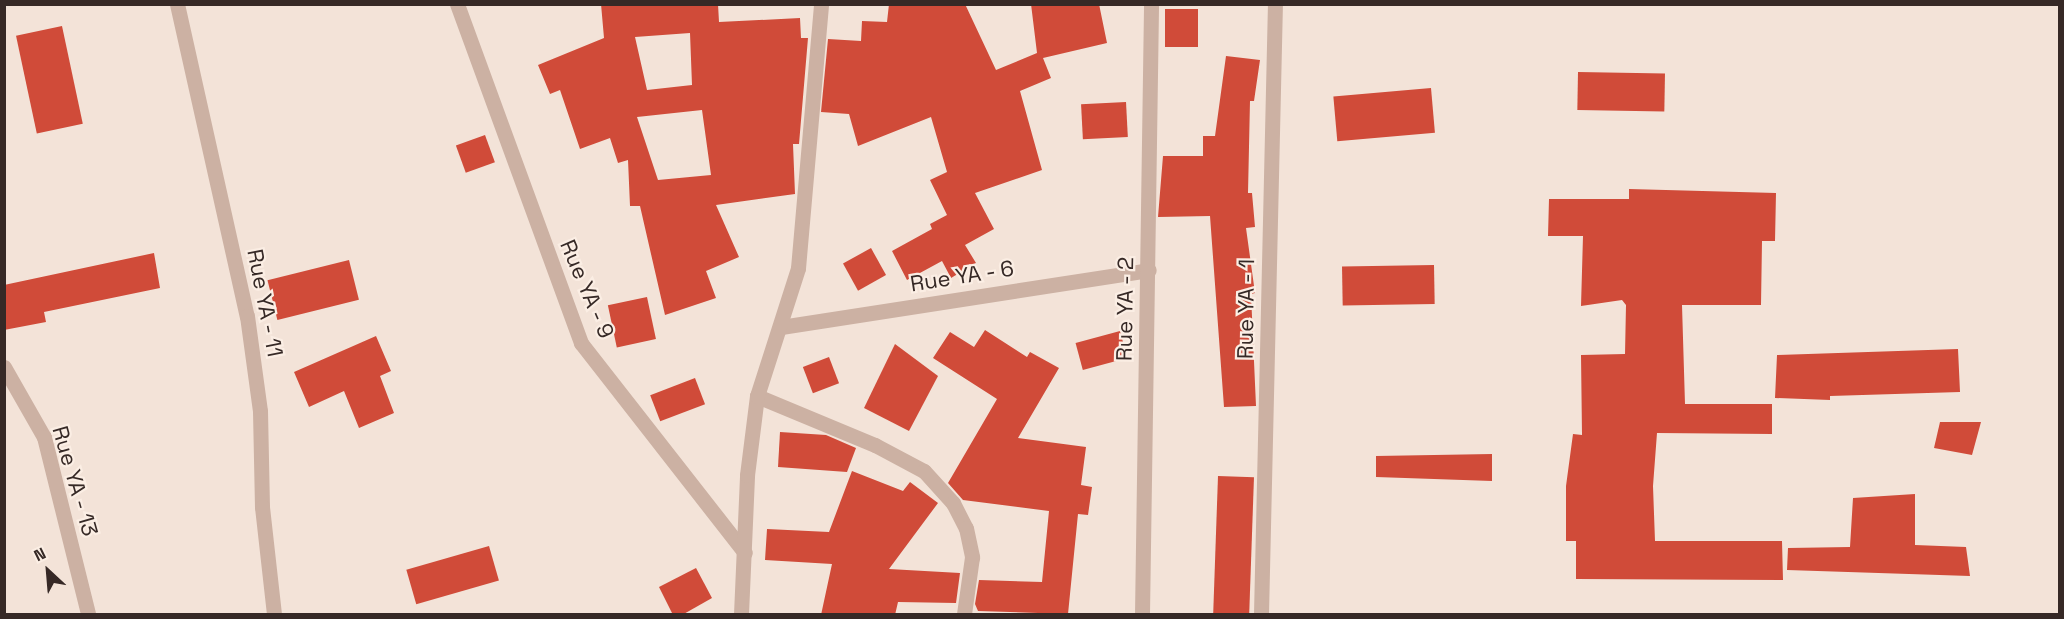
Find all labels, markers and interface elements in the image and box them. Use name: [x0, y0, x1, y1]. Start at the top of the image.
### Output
street label: Rue YA - 9: [554, 235, 620, 343]
street label: Rue YA - 11: [241, 246, 289, 360]
street label: Rue YA - 6: [907, 255, 1017, 297]
street label: Rue YA - 2: [1111, 256, 1139, 362]
street label: Rue YA - 1: [1232, 258, 1260, 360]
street label: Rue YA - 13: [46, 422, 104, 540]
north arrow: [18, 541, 78, 601]
text: N: [30, 543, 49, 566]

